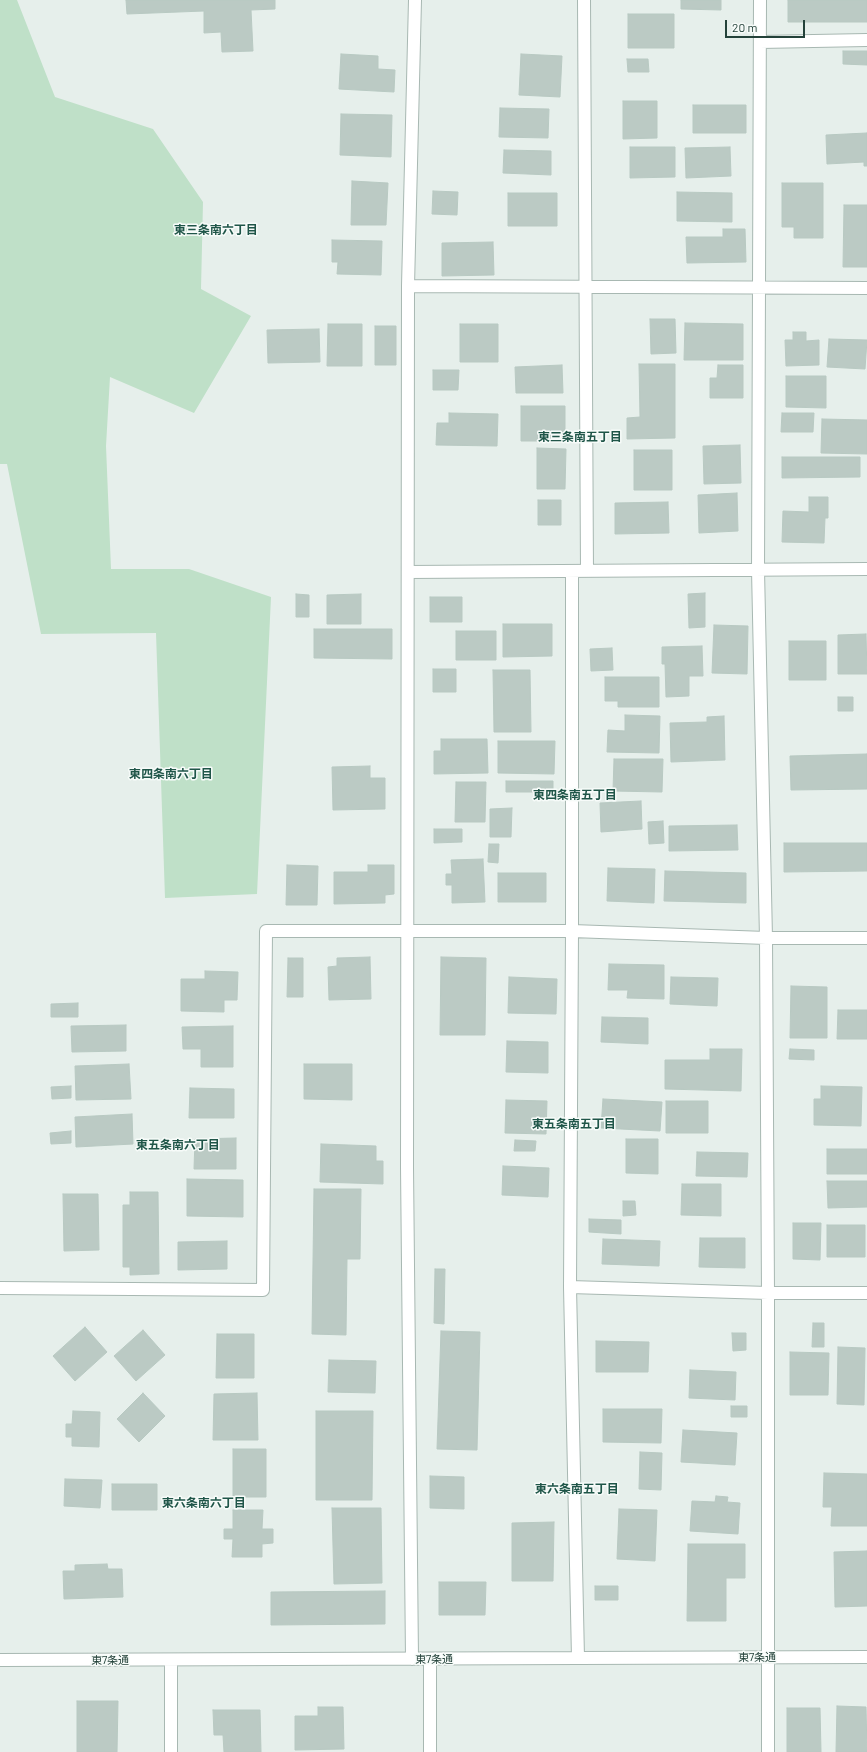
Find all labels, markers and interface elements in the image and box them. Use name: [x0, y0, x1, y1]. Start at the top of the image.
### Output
scale bar: [727, 12, 807, 38]
text: 20 m: [732, 20, 758, 34]
district label: 東三条南六丁目: [174, 223, 258, 237]
district label: 東三条南五丁目: [538, 430, 622, 444]
district label: 東四条南六丁目: [129, 767, 213, 781]
district label: 東四条南五丁目: [533, 788, 617, 802]
district label: 東五条南五丁目: [532, 1117, 616, 1131]
district label: 東五条南六丁目: [136, 1138, 220, 1152]
district label: 東六条南五丁目: [535, 1482, 619, 1496]
district label: 東六条南六丁目: [162, 1496, 246, 1510]
street label: 東7条通: [738, 1650, 776, 1664]
street label: 東7条通: [415, 1652, 453, 1666]
street label: 東7条通: [91, 1653, 129, 1667]

